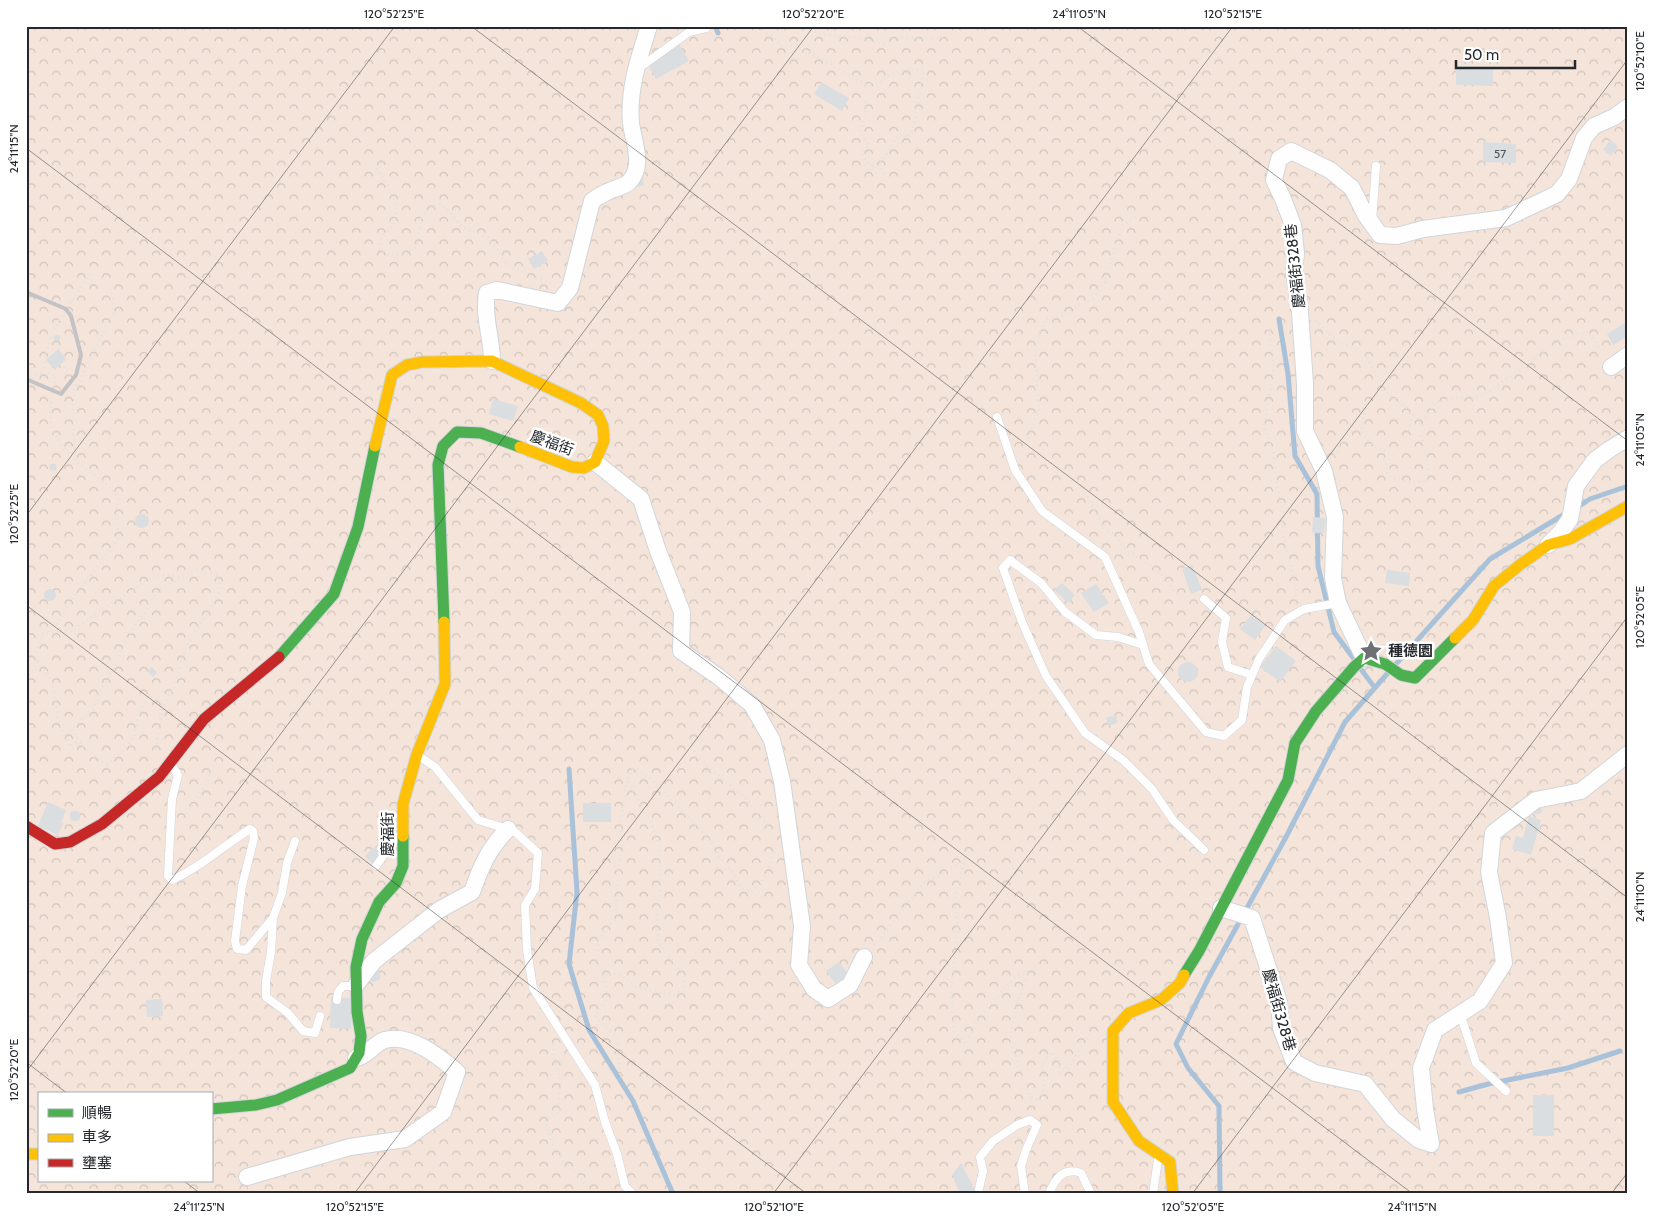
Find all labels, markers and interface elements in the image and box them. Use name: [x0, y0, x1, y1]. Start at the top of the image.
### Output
text: 120°52'25"E: [364, 6, 424, 21]
text: 120°52'20"E: [782, 6, 844, 21]
text: 24°11'05"N: [1052, 6, 1106, 21]
text: 120°52'15"E: [1204, 6, 1262, 21]
text: 120°52'10"E: [1632, 31, 1647, 91]
scale bar: [1456, 38, 1575, 70]
text: 50 m: [1464, 46, 1499, 64]
text: 24°11'15"N: [6, 124, 21, 174]
house number: 57: [1494, 146, 1506, 161]
street label: 慶福街328巷: [1282, 223, 1308, 309]
text: 24°11'05"N: [1632, 413, 1647, 467]
street label: 慶福街: [528, 427, 576, 459]
text: 120°52'25"E: [6, 484, 21, 544]
text: 120°52'05"E: [1632, 586, 1647, 648]
place icon: 種德園: [1358, 638, 1384, 664]
place label: 種德園: [1388, 642, 1433, 660]
street label: 慶福街: [379, 811, 397, 857]
text: 24°11'10"N: [1632, 871, 1647, 923]
street label: 慶福街328巷: [1259, 967, 1299, 1053]
text: 120°52'20"E: [6, 1039, 21, 1101]
legend: [38, 1092, 212, 1182]
text: 順暢: [82, 1104, 112, 1122]
text: 車多: [82, 1128, 112, 1146]
text: 壅塞: [82, 1154, 112, 1172]
text: 24°11'25"N: [173, 1199, 225, 1214]
text: 120°52'15"E: [326, 1199, 384, 1214]
text: 120°52'10"E: [744, 1199, 804, 1214]
text: 120°52'05"E: [1162, 1199, 1224, 1214]
text: 24°11'15"N: [1387, 1199, 1437, 1214]

